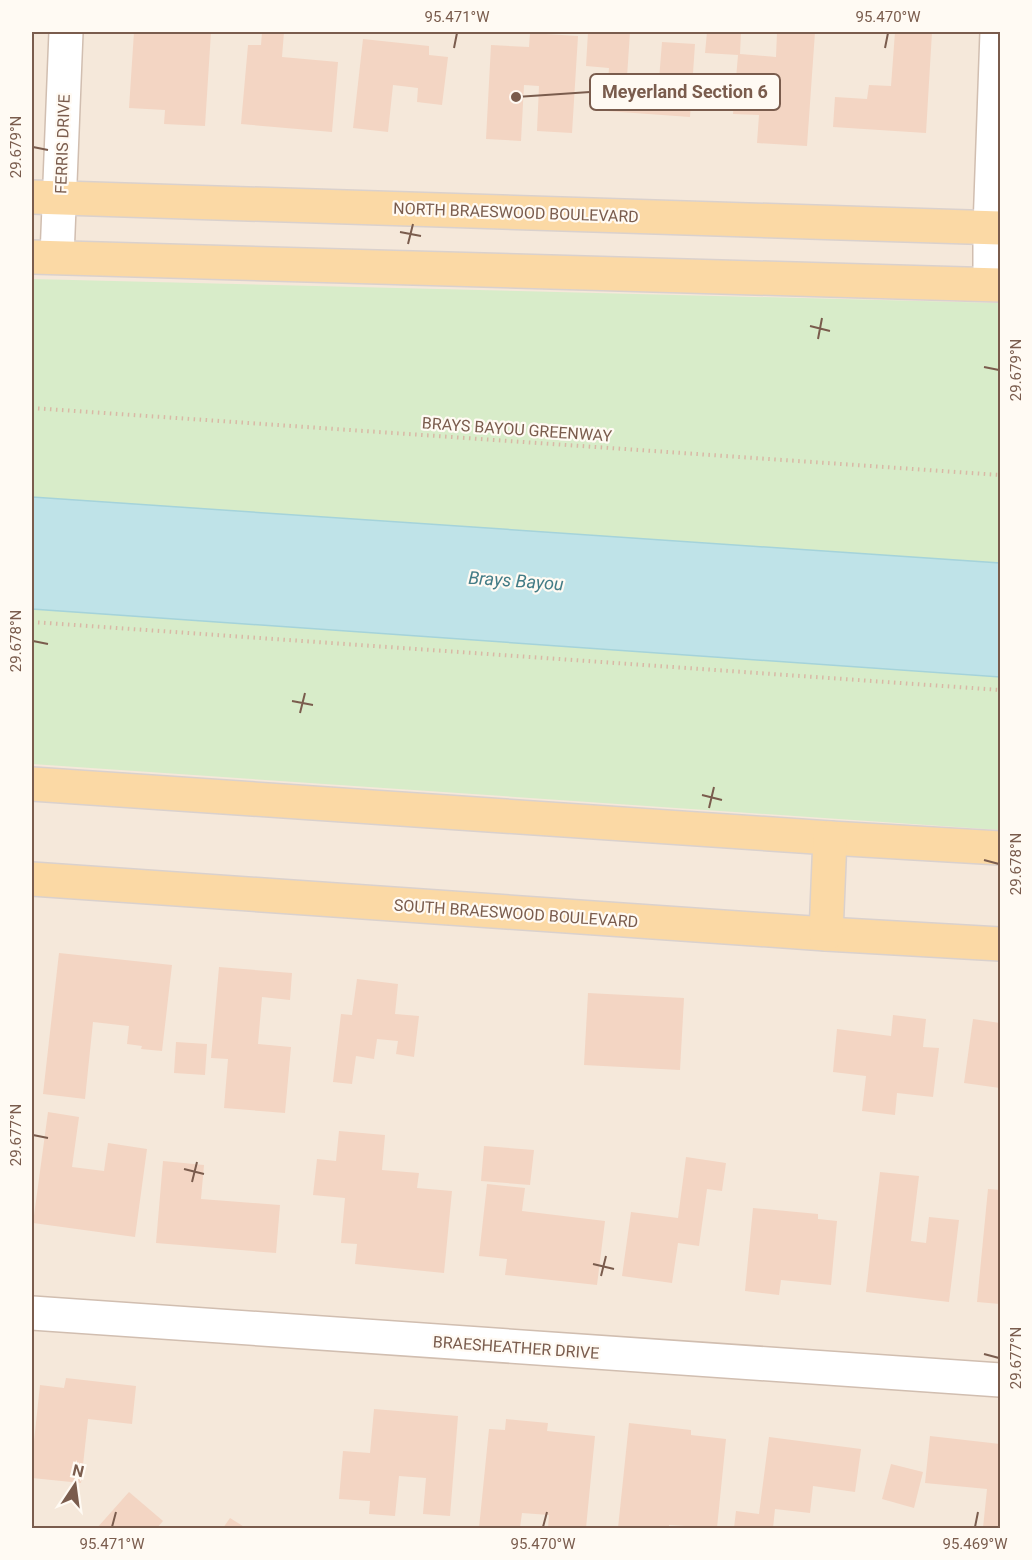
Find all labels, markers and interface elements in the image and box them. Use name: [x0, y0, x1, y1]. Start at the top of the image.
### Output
text: 95.471°W: [424, 8, 490, 26]
text: 95.470°W: [855, 8, 921, 26]
callout: Meyerland Section 6: [590, 74, 780, 110]
text: Meyerland Section 6: [602, 81, 768, 102]
street label: FERRIS DRIVE: [51, 94, 74, 194]
text: 29.679°N: [7, 116, 25, 178]
street label: NORTH BRAESWOOD BOULEVARD: [393, 199, 639, 226]
text: 29.679°N: [1007, 339, 1025, 401]
street label: BRAYS BAYOU GREENWAY: [421, 413, 613, 446]
water label: Brays Bayou: [468, 567, 565, 594]
text: 29.678°N: [7, 610, 25, 672]
text: 29.678°N: [1007, 833, 1025, 895]
street label: SOUTH BRAESWOOD BOULEVARD: [393, 895, 639, 932]
text: 29.677°N: [7, 1104, 25, 1166]
text: 29.677°N: [1007, 1327, 1025, 1389]
street label: BRAESHEATHER DRIVE: [432, 1332, 600, 1363]
north arrow: [45, 1455, 105, 1515]
text: N: [71, 1460, 86, 1481]
text: 95.471°W: [79, 1535, 145, 1553]
text: 95.470°W: [510, 1535, 576, 1553]
text: 95.469°W: [942, 1535, 1008, 1553]

